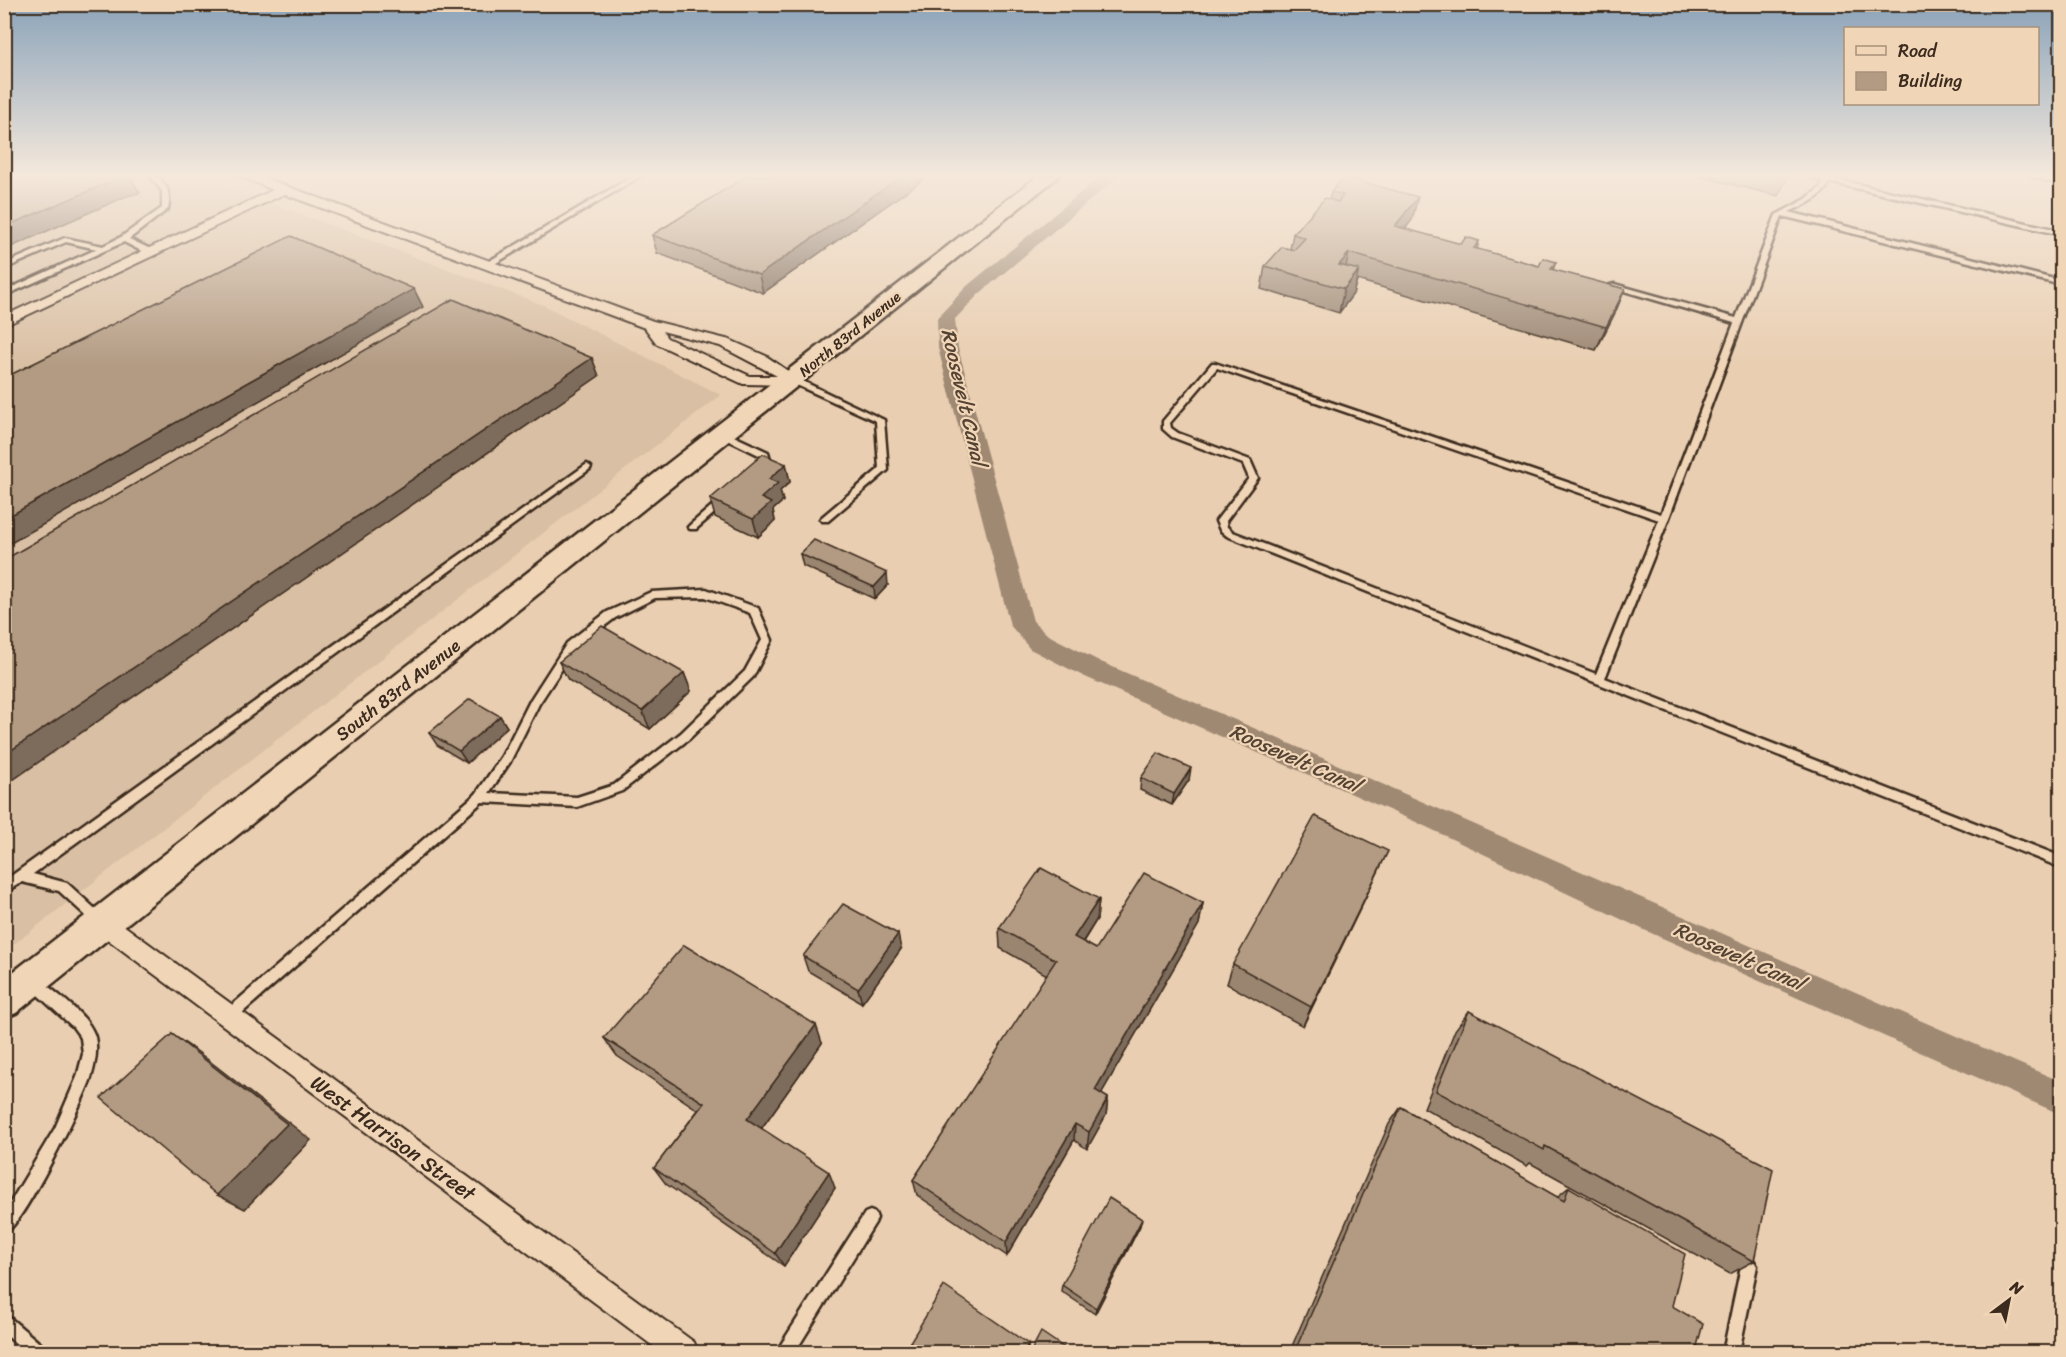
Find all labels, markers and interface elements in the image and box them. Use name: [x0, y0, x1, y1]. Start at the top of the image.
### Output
legend: [1844, 27, 2039, 105]
text: Road: [1898, 35, 1938, 67]
text: Building: [1898, 65, 1962, 97]
street label: North 83rd Avenue: [793, 284, 907, 384]
water label: Roosevelt Canal: [931, 325, 997, 473]
street label: South 83rd Avenue: [328, 630, 468, 749]
water label: Roosevelt Canal: [1224, 714, 1370, 805]
water label: Roosevelt Canal: [1668, 912, 1814, 1003]
street label: West Harrison Street: [302, 1065, 485, 1212]
north arrow: [1979, 1270, 2039, 1330]
text: N: [2003, 1272, 2030, 1303]

